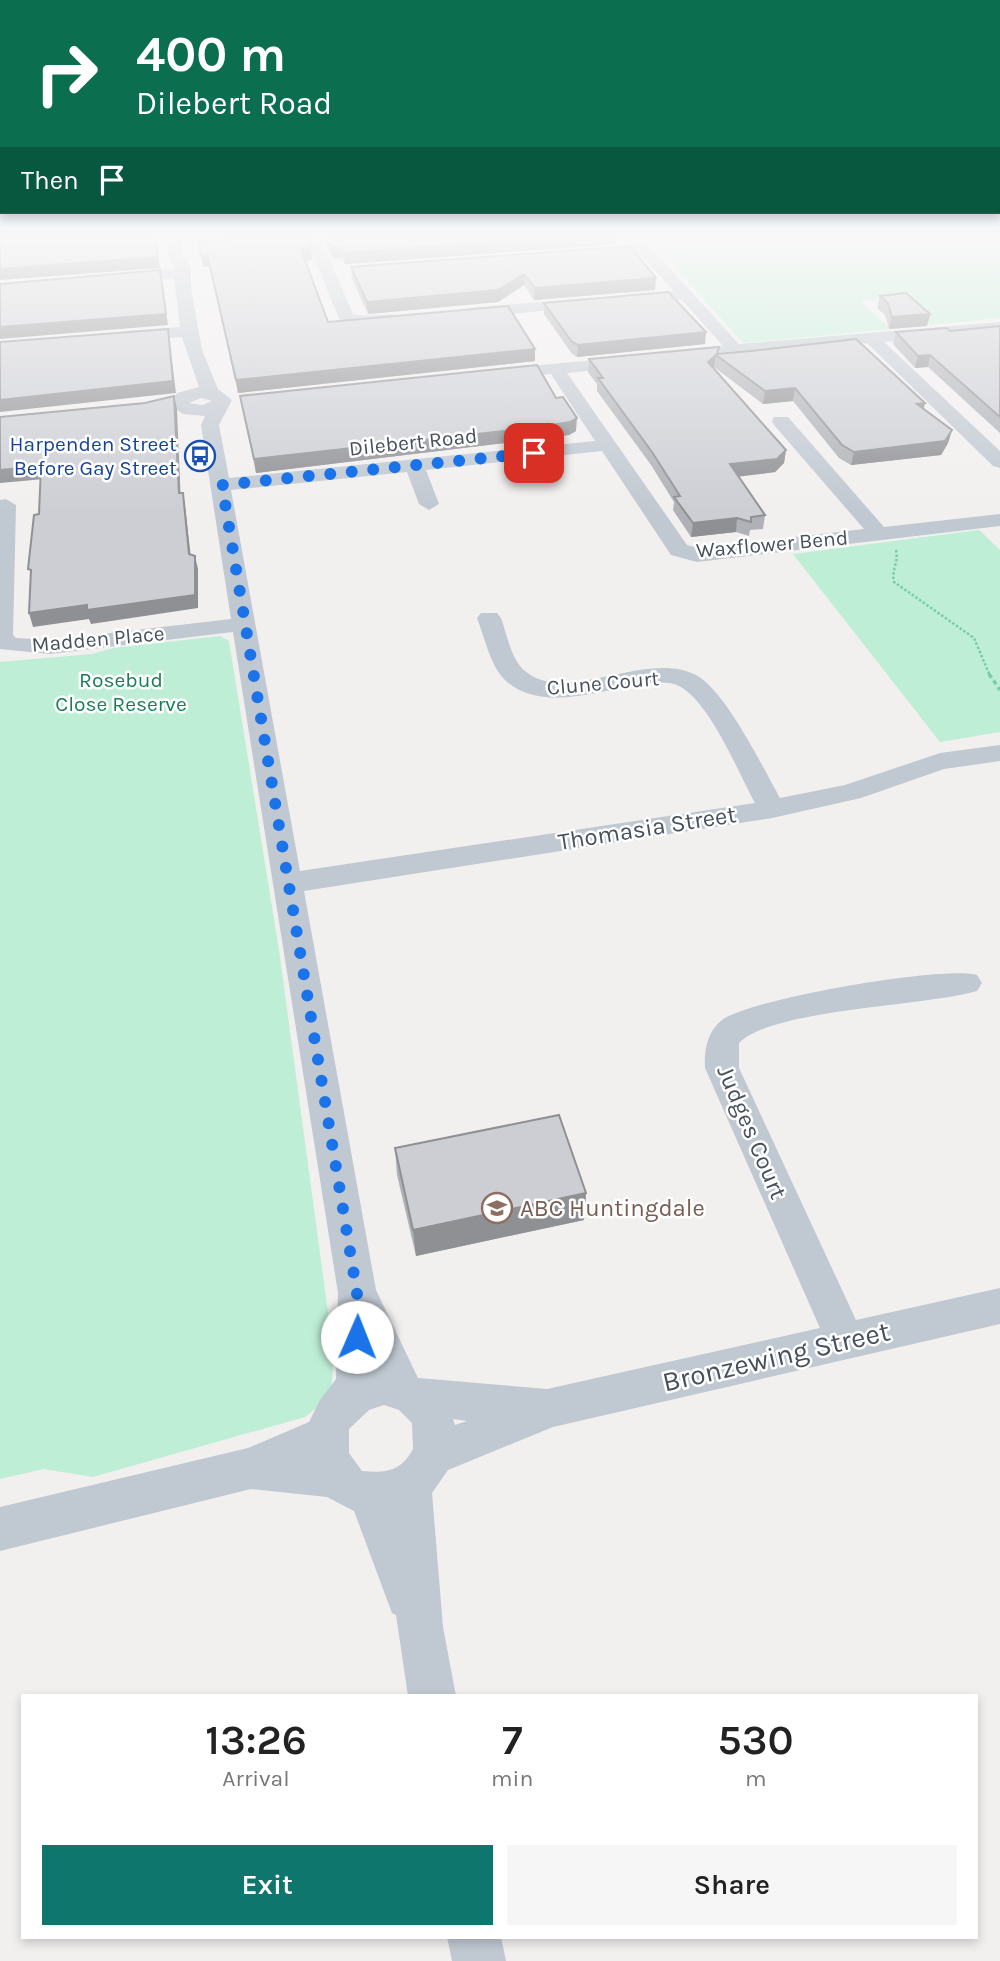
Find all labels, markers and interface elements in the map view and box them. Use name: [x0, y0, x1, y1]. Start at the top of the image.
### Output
text: 400 m: [136, 26, 286, 83]
icon: right: [21, 28, 112, 119]
text: Dilebert Road: [136, 85, 332, 122]
icon: arrive: [93, 161, 131, 199]
text: Then: [21, 165, 79, 196]
street label: Dilebert Road: [348, 423, 478, 461]
pin: [504, 423, 564, 483]
place label: Harpenden Street Before Gay Street: [10, 432, 177, 480]
icon: arrive: [515, 434, 553, 472]
bus stop icon: Harpenden Street Before Gay Street: [183, 439, 217, 473]
street label: Waxflower Bend: [695, 525, 849, 563]
street label: Madden Place: [31, 621, 165, 657]
street label: Clune Court: [546, 666, 660, 700]
park label: Rosebud Close Reserve: [55, 668, 187, 716]
street label: Thomasia Street: [556, 800, 738, 856]
street label: Judges Court: [711, 1061, 793, 1203]
school or university icon: ABC Huntingdale: [480, 1191, 514, 1225]
place label: ABC Huntingdale: [520, 1194, 705, 1222]
position arrow: [320, 1300, 394, 1374]
street label: Bronzewing Street: [659, 1314, 893, 1399]
text: 13:26: [205, 1715, 307, 1765]
text: 7: [502, 1715, 523, 1765]
text: 530: [718, 1715, 794, 1765]
text: Arrival: [222, 1765, 290, 1792]
text: min: [491, 1765, 533, 1792]
text: m: [745, 1765, 766, 1792]
button: Exit: [42, 1845, 493, 1925]
button: Share: [507, 1845, 957, 1925]

